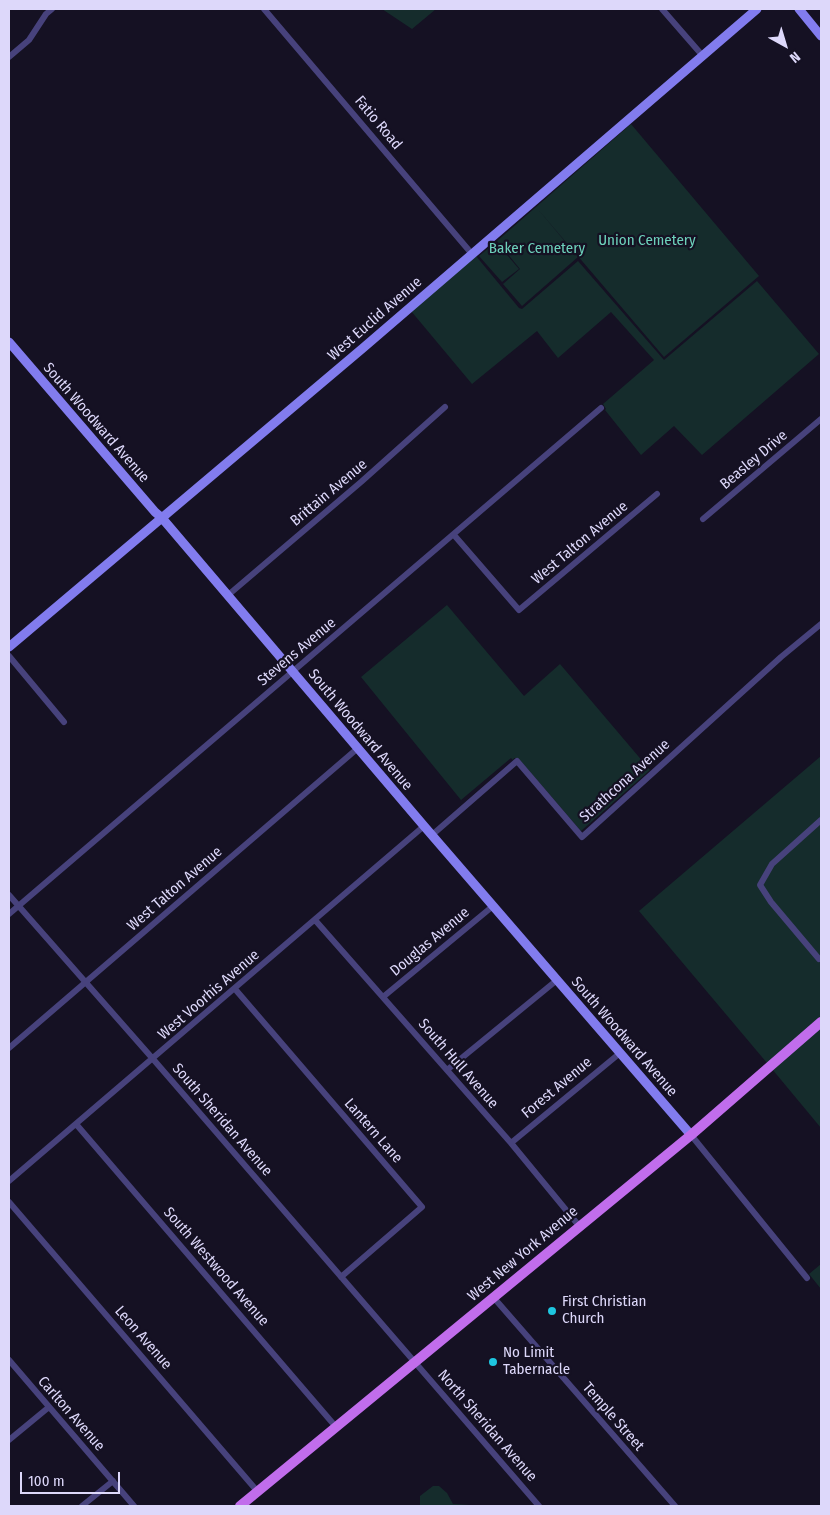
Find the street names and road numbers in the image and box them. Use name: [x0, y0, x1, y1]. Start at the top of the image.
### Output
street label: Fatio Road: [350, 93, 406, 153]
street label: West Euclid Avenue: [324, 273, 426, 365]
street label: South Woodward Avenue: [39, 359, 153, 487]
street label: Beasley Drive: [717, 427, 791, 493]
street label: Brittain Avenue: [287, 456, 371, 530]
street label: West Talton Avenue: [528, 498, 632, 588]
street label: Stevens Avenue: [254, 614, 340, 690]
street label: South Woodward Avenue: [304, 666, 416, 794]
street label: Strathcona Avenue: [576, 736, 674, 826]
street label: West Talton Avenue: [124, 843, 226, 935]
street label: Douglas Avenue: [387, 904, 473, 980]
street label: West Voorhis Avenue: [155, 946, 263, 1044]
street label: South Woodward Avenue: [567, 973, 681, 1101]
street label: South Hull Avenue: [414, 1015, 502, 1113]
street label: Forest Avenue: [518, 1053, 596, 1123]
street label: South Sheridan Avenue: [168, 1060, 276, 1180]
street label: Lantern Lane: [340, 1095, 406, 1167]
street label: West New York Avenue: [464, 1203, 582, 1305]
street label: South Westwood Avenue: [159, 1204, 273, 1330]
street label: Leon Avenue: [111, 1303, 175, 1373]
street label: North Sheridan Avenue: [434, 1366, 540, 1486]
street label: Carlton Avenue: [34, 1373, 108, 1455]
street label: Temple Street: [578, 1379, 648, 1455]

